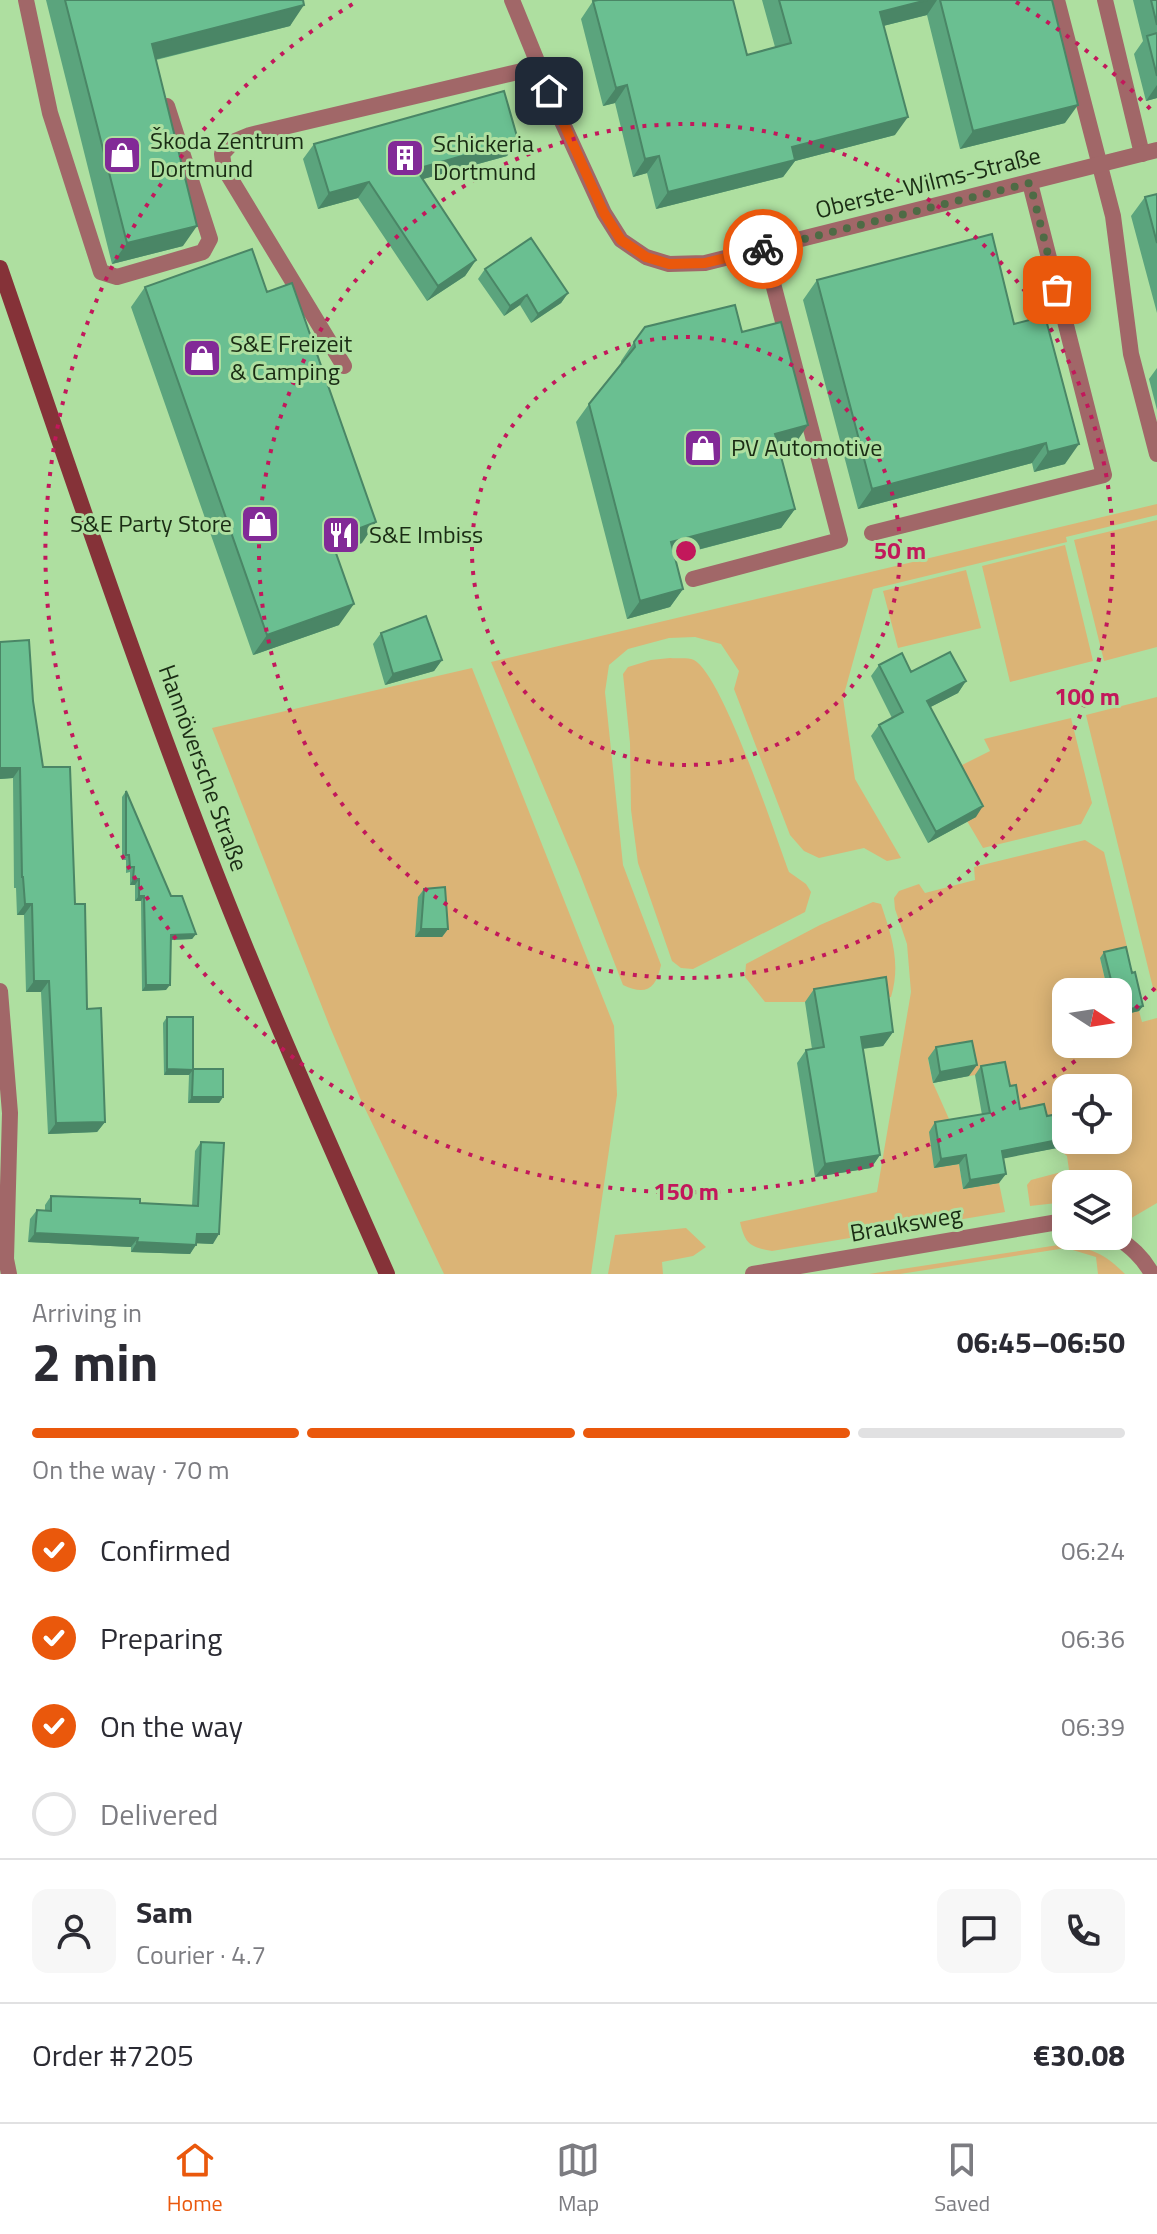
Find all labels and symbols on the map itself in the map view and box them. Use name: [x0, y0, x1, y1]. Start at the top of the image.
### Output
pin: [515, 57, 583, 125]
place label: Škoda Zentrum Dortmund: [150, 122, 304, 186]
place label: Schickeria Dortmund: [433, 125, 536, 189]
shop icon: Škoda Zentrum Dortmund: [101, 134, 143, 176]
building icon: Schickeria Dortmund: [384, 137, 426, 179]
street label: Oberste-Wilms-Straße: [811, 137, 1044, 227]
courier: [723, 209, 803, 289]
pin: [1023, 256, 1091, 324]
place label: S&E Freizeit & Camping: [230, 325, 353, 389]
shop icon: S&E Freizeit & Camping: [181, 337, 223, 379]
shop icon: PV Automotive: [682, 427, 724, 469]
place label: PV Automotive: [731, 429, 882, 465]
shop icon: S&E Party Store: [239, 503, 281, 545]
place label: S&E Party Store: [70, 505, 232, 541]
restaurant icon: S&E Imbiss: [320, 514, 362, 556]
place label: S&E Imbiss: [369, 516, 483, 552]
text: 50 m: [874, 532, 926, 568]
centre of rings: [672, 537, 700, 565]
street label: Hannöversche Straße: [150, 659, 258, 876]
text: 100 m: [1054, 678, 1120, 714]
north arrow: [1052, 978, 1132, 1058]
text: 150 m: [653, 1173, 719, 1209]
street label: Brauksweg: [847, 1195, 965, 1251]

